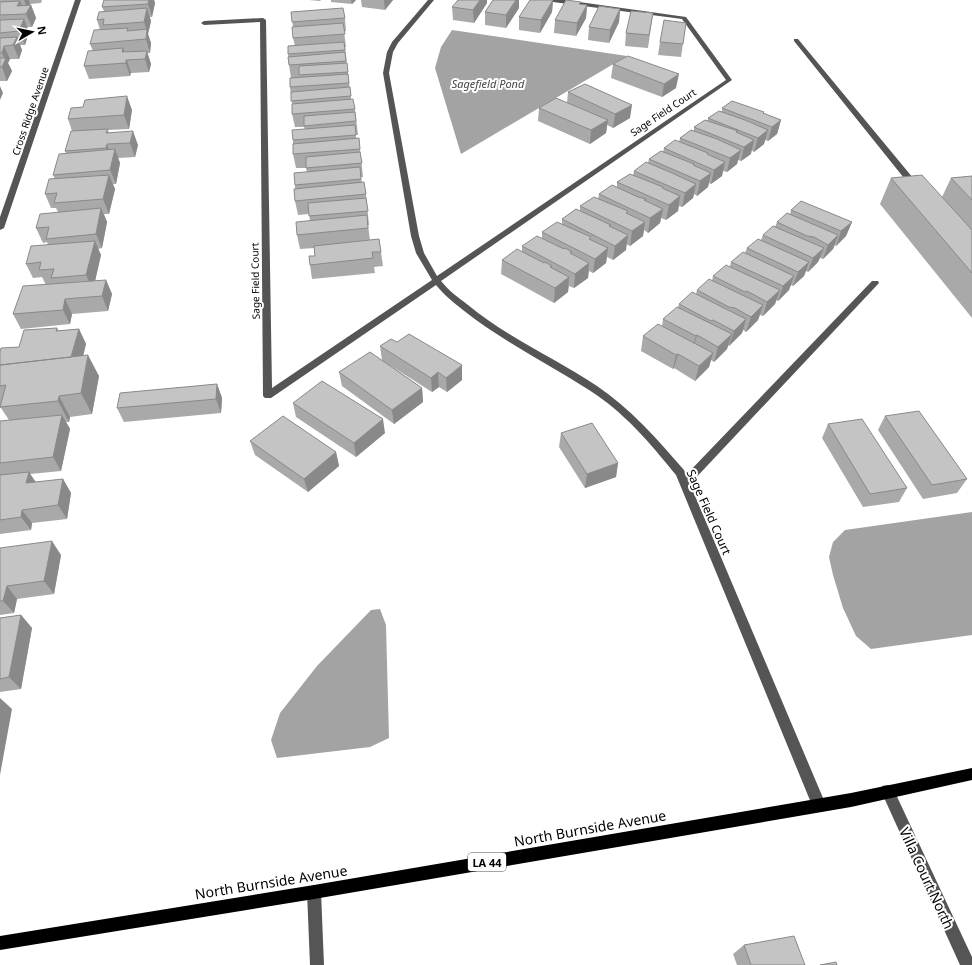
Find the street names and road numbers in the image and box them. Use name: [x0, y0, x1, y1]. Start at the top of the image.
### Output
street label: Cross Ridge Avenue: [8, 64, 52, 157]
street label: Sage Field Court: [627, 85, 699, 139]
street label: Sage Field Court: [247, 242, 263, 319]
street label: Sage Field Court: [683, 467, 736, 558]
street label: North Burnside Avenue: [512, 805, 668, 851]
street label: Villa Court North: [895, 824, 959, 932]
road number: LA 44: [468, 853, 506, 871]
street label: North Burnside Avenue: [193, 861, 349, 903]

